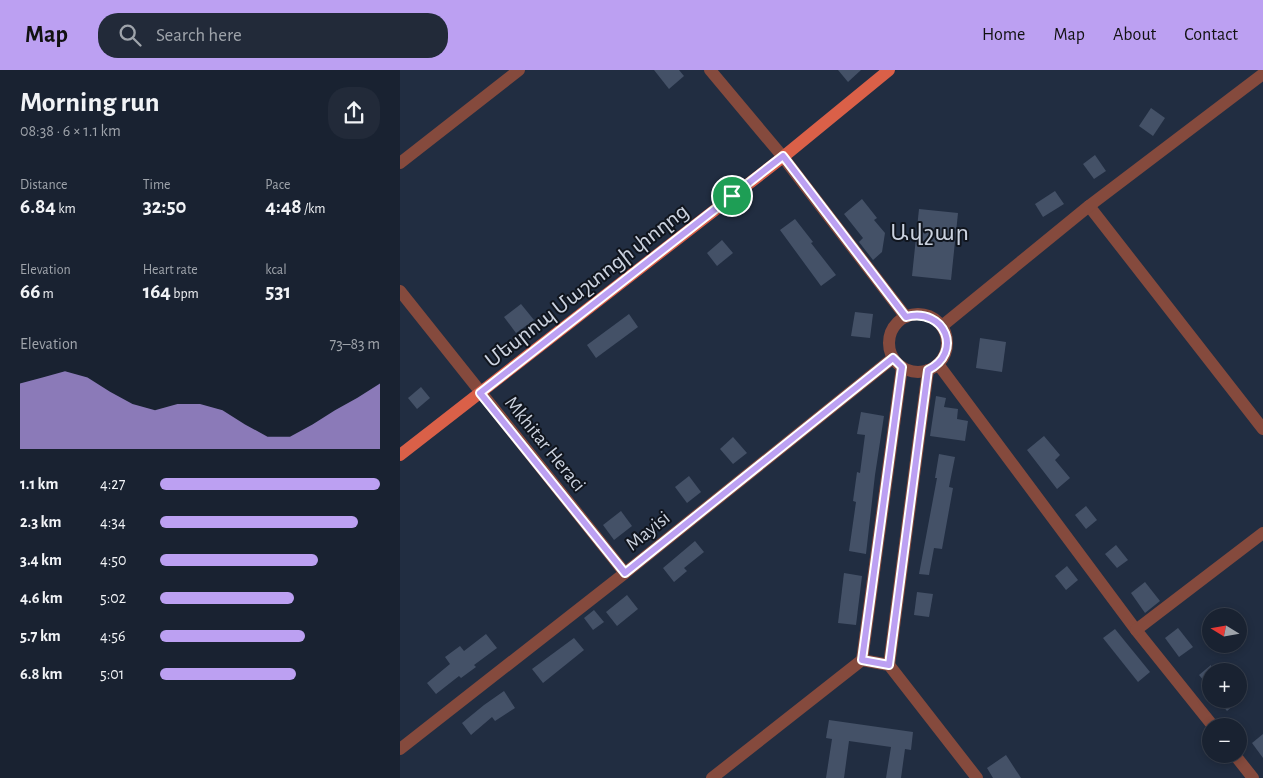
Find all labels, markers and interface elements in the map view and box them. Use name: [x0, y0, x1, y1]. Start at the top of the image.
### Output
search box: [98, 13, 448, 58]
icon: search: [116, 21, 144, 49]
text: Map: [25, 23, 68, 47]
text: Search here: [156, 26, 242, 45]
text: Home: [982, 26, 1025, 44]
text: Map: [1053, 26, 1085, 44]
text: About: [1113, 26, 1156, 44]
text: Contact: [1184, 26, 1238, 44]
button: share: [328, 87, 380, 139]
text: Morning run: [20, 89, 160, 117]
text: 08:38 · 6 × 1.1 km: [20, 123, 121, 139]
pin: [711, 175, 753, 217]
text: Distance: [20, 178, 67, 192]
text: Time: [143, 178, 171, 192]
text: Pace: [265, 178, 291, 192]
icon: arrive: [718, 182, 746, 210]
text: 6.84: [20, 196, 56, 217]
text: 32:50: [143, 196, 186, 217]
text: 4:48: [265, 196, 302, 217]
street label: Մեսրոպ Մաշտոցի փողոց: [482, 201, 693, 372]
text: km: [56, 202, 76, 216]
text: /km: [302, 202, 326, 216]
district label: Ավշար: [890, 222, 970, 245]
text: Elevation: [20, 263, 71, 277]
text: Heart rate: [143, 263, 198, 277]
text: kcal: [265, 263, 287, 277]
text: 66: [20, 281, 40, 302]
text: 164: [143, 281, 171, 302]
text: 531: [265, 281, 291, 302]
text: m: [40, 287, 54, 301]
text: bpm: [171, 287, 199, 301]
text: Elevation: [20, 336, 78, 352]
text: 73–83 m: [330, 336, 380, 352]
street label: Mkhitar Heraci: [501, 393, 589, 495]
text: 1.1 km: [20, 476, 58, 492]
text: 4:27: [100, 476, 125, 492]
street label: Mayisi: [622, 507, 674, 555]
text: 2.3 km: [20, 514, 61, 530]
text: 4:34: [100, 514, 126, 530]
text: 3.4 km: [20, 552, 62, 568]
text: 4:50: [100, 552, 127, 568]
text: 4.6 km: [20, 590, 63, 606]
text: 5:02: [100, 590, 126, 606]
north arrow: [1202, 608, 1248, 652]
map controls: [1202, 608, 1247, 763]
text: 5.7 km: [20, 628, 61, 644]
text: 4:56: [100, 628, 126, 644]
button: +: [1202, 663, 1247, 708]
text: 6.8 km: [20, 666, 63, 682]
text: 5:01: [100, 666, 124, 682]
button: −: [1202, 718, 1247, 763]

